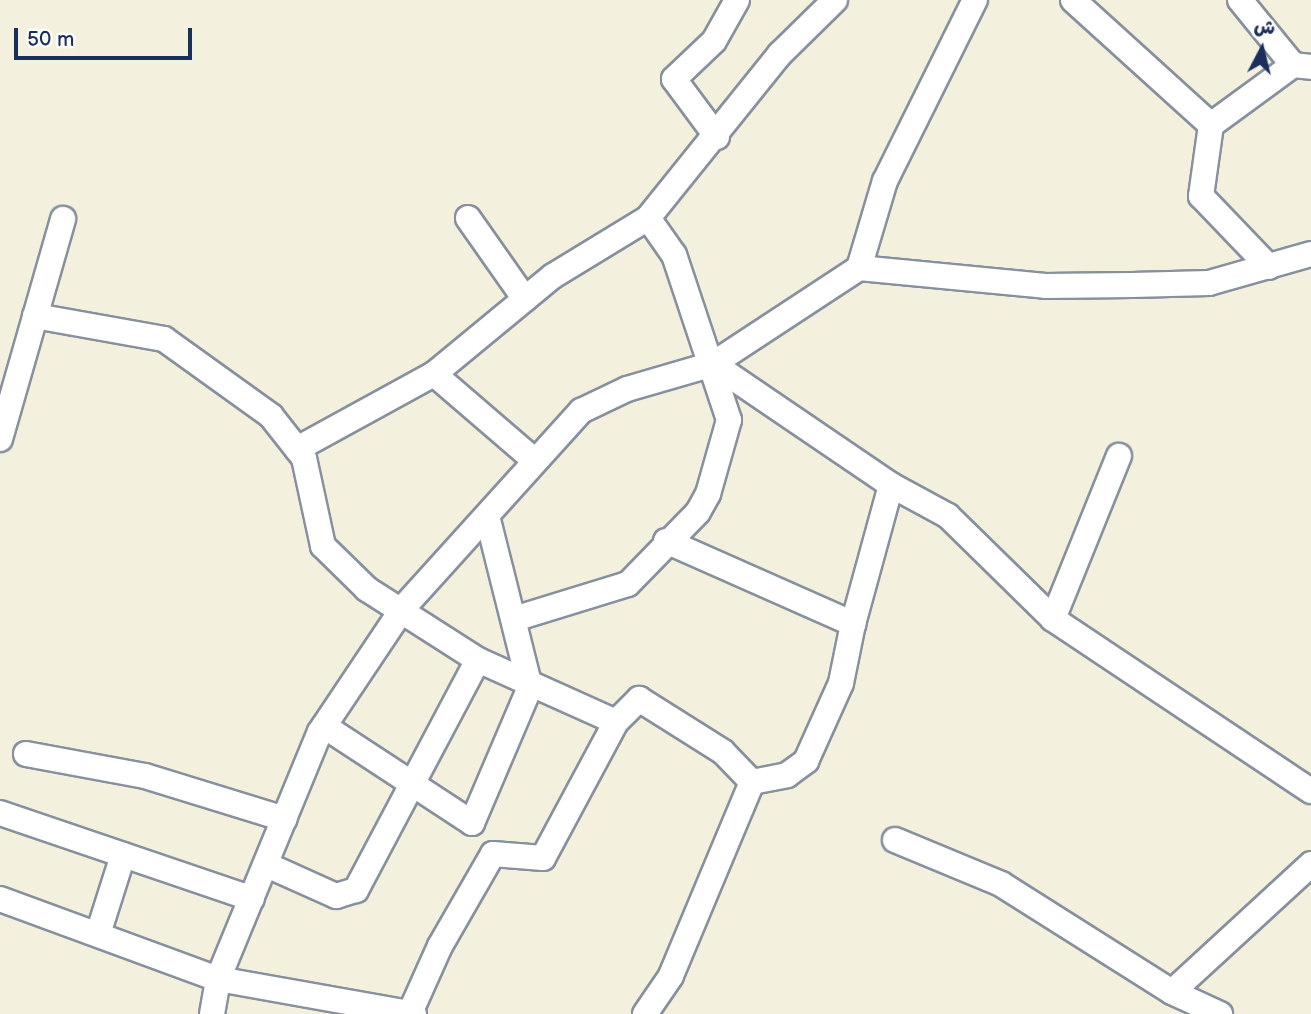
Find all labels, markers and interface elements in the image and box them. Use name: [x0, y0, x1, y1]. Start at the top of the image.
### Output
scale bar: [18, 14, 196, 58]
north arrow: [1227, 14, 1297, 84]
text: ش: [1253, 15, 1276, 40]
text: 50 m: [27, 27, 74, 52]

